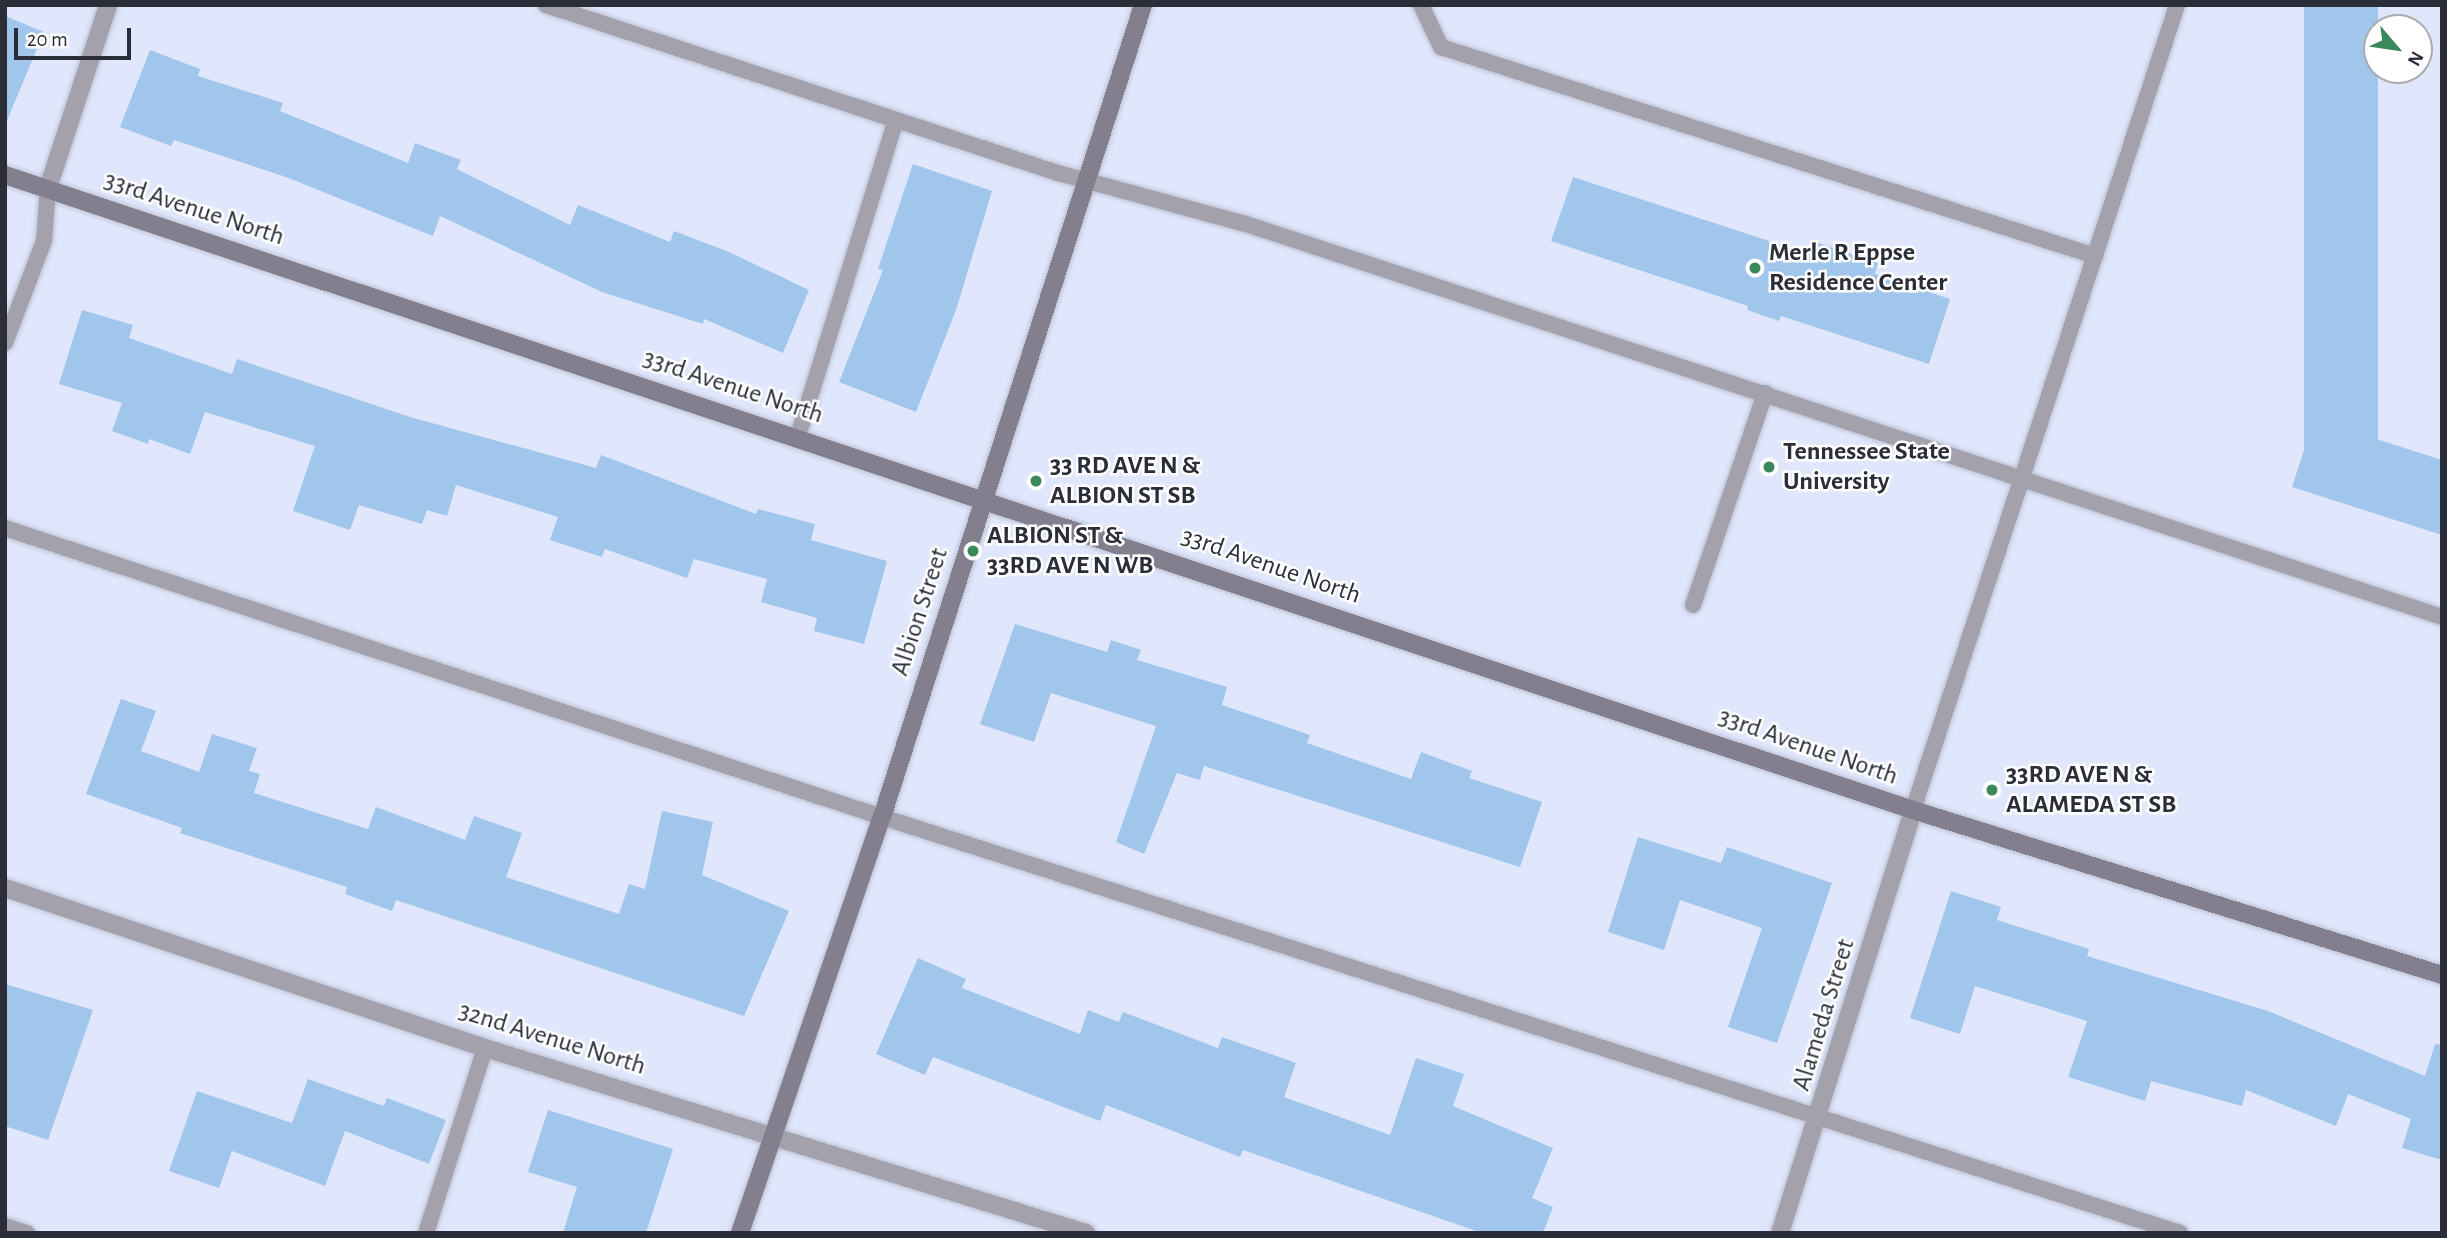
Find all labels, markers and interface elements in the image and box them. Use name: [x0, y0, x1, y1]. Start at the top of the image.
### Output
scale bar: [18, 14, 135, 58]
north arrow: [2363, 14, 2433, 84]
text: 20 m: [27, 29, 68, 50]
text: N: [2404, 48, 2427, 69]
street label: 33rd Avenue North: [100, 165, 288, 253]
place label: Merle R Eppse Residence Center: [1769, 237, 1947, 298]
marker: Merle R Eppse Residence Center: [1747, 260, 1763, 276]
street label: 33rd Avenue North: [639, 343, 827, 431]
place label: Tennessee State University: [1783, 436, 1950, 498]
place label: 33 RD AVE N & ALBION ST SB: [1050, 450, 1200, 512]
marker: Tennessee State University: [1761, 459, 1777, 475]
marker: 33 RD AVE N & ALBION ST SB: [1028, 473, 1044, 489]
place label: ALBION ST & 33RD AVE N WB: [987, 520, 1153, 582]
street label: 33rd Avenue North: [1177, 521, 1365, 611]
marker: ALBION ST & 33RD AVE N WB: [965, 543, 981, 559]
street label: Albion Street: [885, 544, 955, 680]
street label: 33rd Avenue North: [1714, 702, 1902, 792]
place label: 33RD AVE N & ALAMEDA ST SB: [2006, 759, 2176, 820]
marker: 33RD AVE N & ALAMEDA ST SB: [1984, 782, 2000, 798]
street label: Alameda Street: [1786, 935, 1862, 1095]
street label: 32nd Avenue North: [455, 996, 649, 1082]

